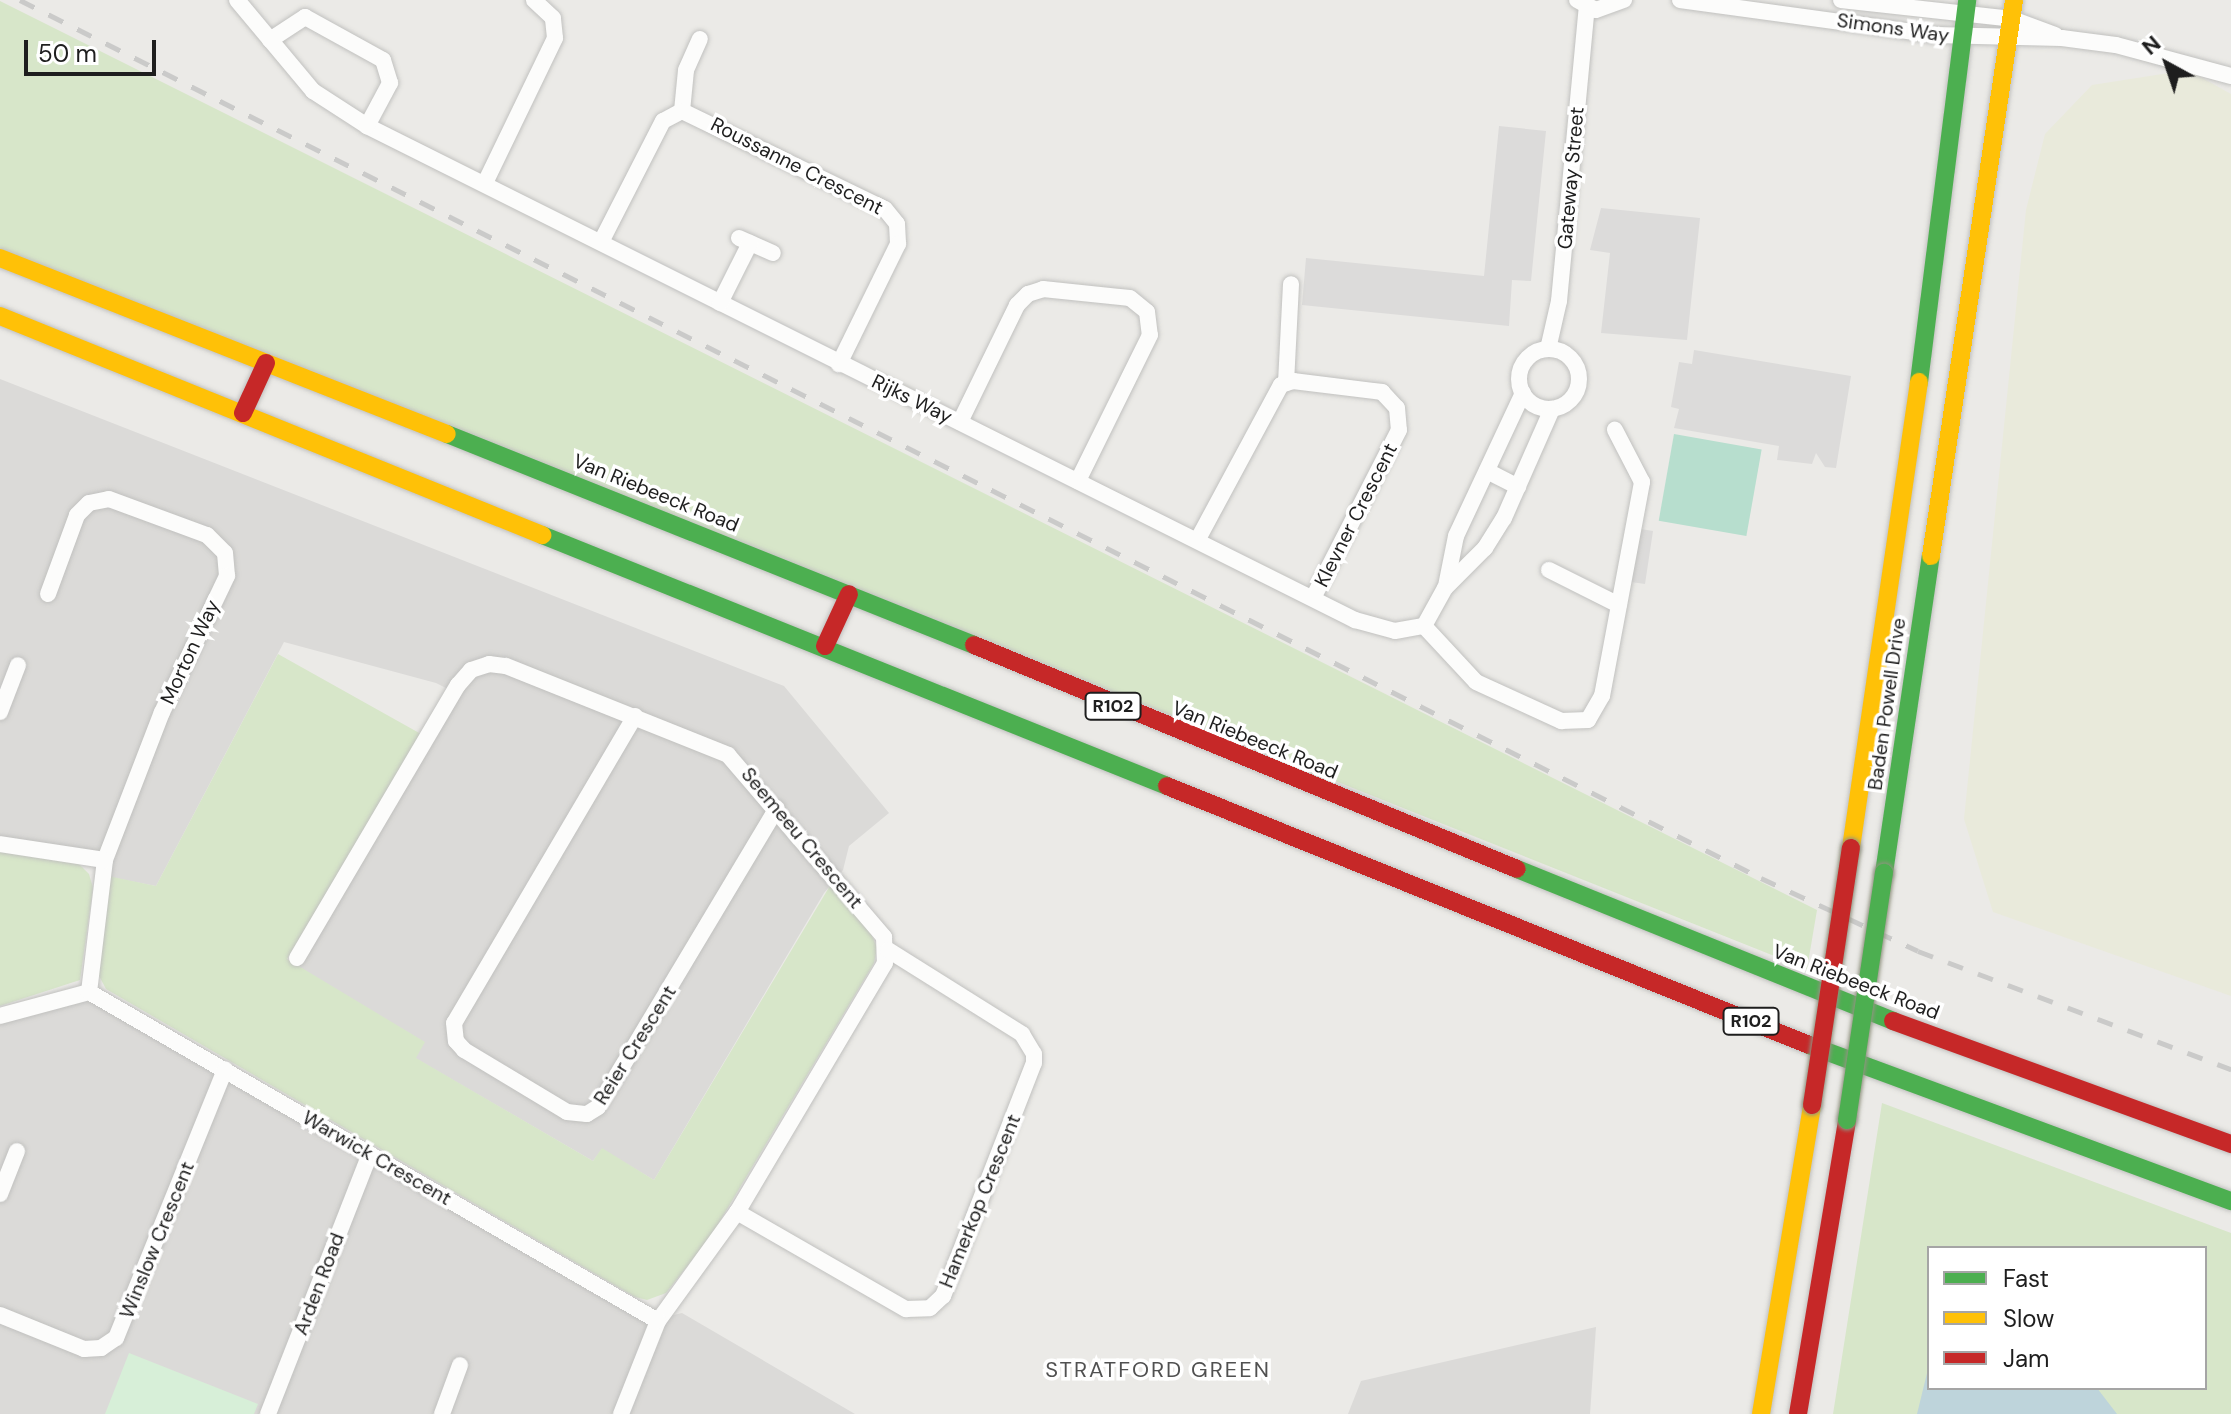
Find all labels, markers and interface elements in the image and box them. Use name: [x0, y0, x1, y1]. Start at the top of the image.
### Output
street label: Simons Way: [1835, 8, 1951, 48]
scale bar: [28, 24, 160, 74]
north arrow: [2127, 24, 2207, 104]
text: N: [2136, 29, 2167, 62]
text: 50 m: [38, 38, 97, 69]
street label: Gateway Street: [1553, 106, 1589, 250]
street label: Roussanne Crescent: [707, 112, 887, 220]
street label: Rijks Way: [868, 369, 956, 429]
street label: Klevner Crescent: [1309, 439, 1403, 591]
street label: Van Riebeeck Road: [570, 449, 742, 537]
street label: Morton Way: [155, 596, 225, 708]
street label: Baden Powell Drive: [1863, 616, 1911, 792]
road number: R102: [1083, 692, 1143, 720]
street label: Van Riebeeck Road: [1169, 696, 1341, 784]
street label: Seemeeu Crescent: [736, 763, 868, 913]
street label: Van Riebeeck Road: [1769, 939, 1943, 1025]
street label: Reier Crescent: [589, 981, 681, 1109]
road number: R102: [1721, 1007, 1781, 1035]
street label: Warwick Crescent: [298, 1105, 456, 1211]
street label: Hamerkop Crescent: [934, 1111, 1026, 1291]
street label: Winslow Crescent: [115, 1158, 199, 1322]
street label: Arden Road: [289, 1229, 349, 1339]
legend: [1927, 1246, 2207, 1390]
text: Fast: [2003, 1263, 2049, 1294]
text: Slow: [2003, 1303, 2054, 1334]
text: Jam: [2003, 1343, 2049, 1374]
district label: STRATFORD GREEN: [1045, 1357, 1271, 1383]

